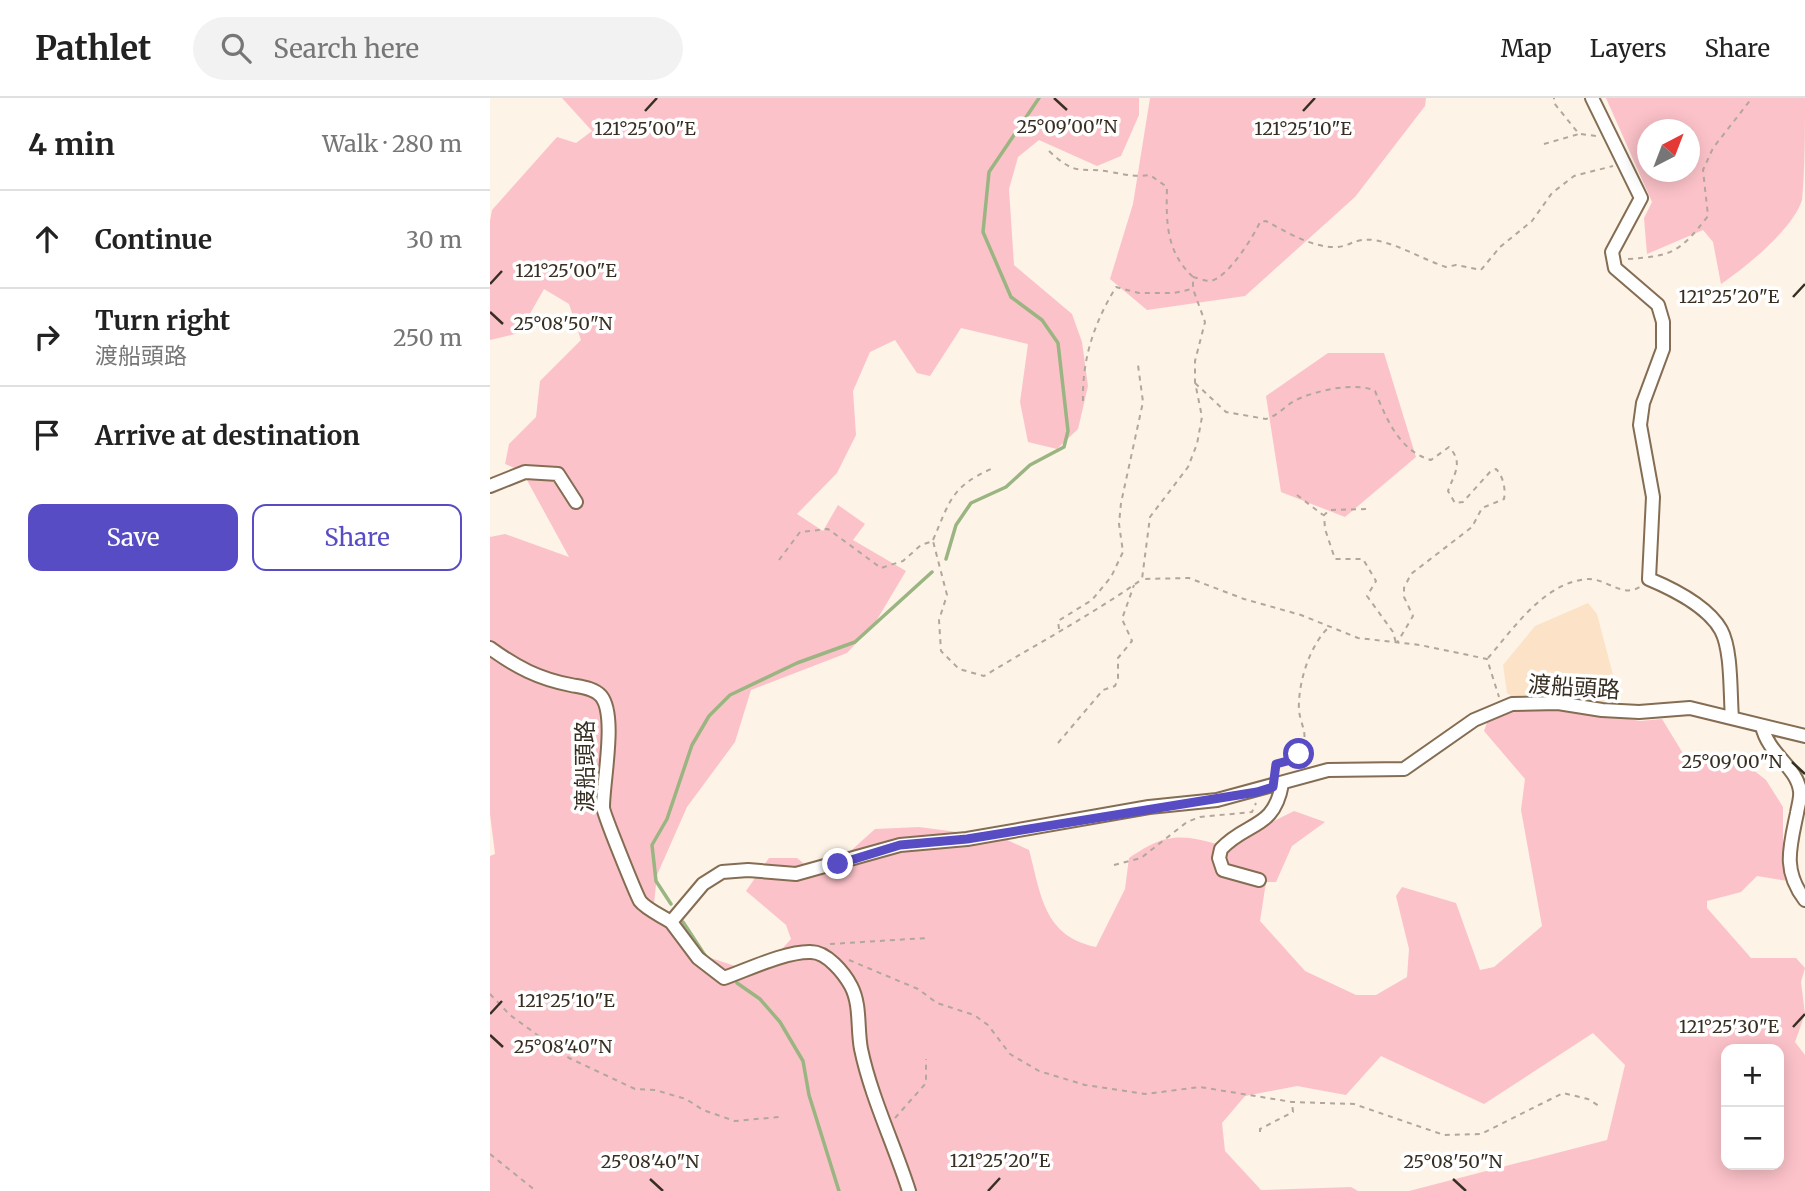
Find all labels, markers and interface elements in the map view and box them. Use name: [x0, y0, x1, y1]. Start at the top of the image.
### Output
search box: [193, 17, 683, 80]
text: Pathlet: [35, 28, 151, 69]
icon: search: [217, 29, 255, 67]
text: Search here: [273, 32, 419, 65]
text: Map: [1501, 33, 1552, 64]
text: Layers: [1590, 33, 1666, 64]
text: Share: [1704, 33, 1770, 64]
text: 25°09'00"N: [1017, 115, 1117, 138]
text: 121°25'00"E: [594, 117, 696, 140]
text: 121°25'10"E: [1254, 117, 1352, 140]
north arrow: [1637, 119, 1700, 182]
text: 4 min: [28, 125, 115, 163]
text: Walk · 280 m: [322, 129, 462, 158]
icon: ahead: [28, 220, 66, 258]
text: Continue: [95, 223, 212, 256]
text: 30 m: [406, 225, 462, 254]
text: 121°25'00"E: [515, 259, 617, 282]
text: 121°25'20"E: [1679, 285, 1780, 308]
text: Turn right: [95, 304, 230, 337]
text: 25°08'50"N: [513, 312, 613, 335]
icon: right: [28, 318, 66, 356]
text: 250 m: [393, 323, 462, 352]
text: 渡船頭路: [95, 341, 187, 370]
icon: arrive: [28, 416, 66, 454]
text: Arrive at destination: [95, 419, 360, 452]
button: Save: [28, 504, 238, 571]
button: Share: [252, 504, 462, 571]
street label: 渡船頭路: [1527, 669, 1621, 704]
street label: 渡船頭路: [570, 720, 599, 812]
route start: [1283, 738, 1314, 769]
text: 25°09'00"N: [1682, 750, 1782, 773]
route end: [822, 848, 853, 879]
text: 121°25'10"E: [517, 989, 615, 1012]
text: 121°25'30"E: [1679, 1015, 1780, 1038]
text: 25°08'40"N: [514, 1035, 612, 1058]
map controls: [1721, 1044, 1784, 1170]
button: +: [1721, 1044, 1784, 1107]
button: −: [1721, 1107, 1784, 1170]
text: 121°25'20"E: [950, 1149, 1051, 1172]
text: 25°08'40"N: [601, 1150, 699, 1173]
text: 25°08'50"N: [1403, 1150, 1503, 1173]

